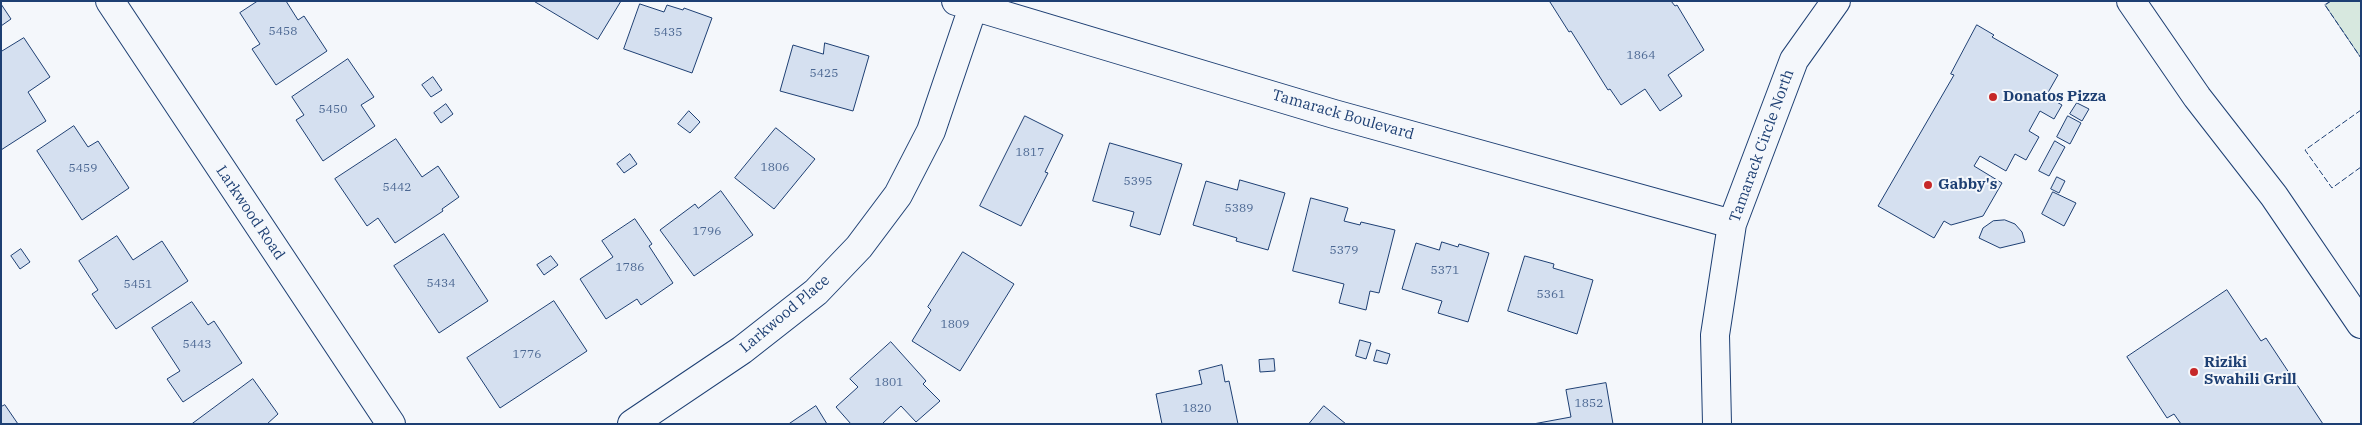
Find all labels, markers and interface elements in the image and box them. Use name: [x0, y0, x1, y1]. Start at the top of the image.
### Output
house number: 5458: [269, 25, 297, 39]
house number: 5435: [654, 26, 682, 40]
house number: 1864: [1627, 49, 1655, 63]
house number: 5425: [810, 67, 838, 81]
street label: Tamarack Circle North: [1726, 67, 1798, 225]
street label: Tamarack Boulevard: [1270, 86, 1416, 144]
place label: Donatos Pizza: [2003, 88, 2106, 106]
marker: Donatos Pizza: [1987, 91, 1999, 103]
house number: 5450: [319, 103, 347, 117]
house number: 1817: [1016, 146, 1044, 160]
house number: 1806: [761, 161, 789, 175]
house number: 5459: [69, 162, 97, 176]
street label: Larkwood Road: [212, 163, 288, 263]
house number: 5395: [1124, 175, 1152, 189]
place label: Gabby's: [1938, 176, 1997, 194]
marker: Gabby's: [1922, 179, 1934, 191]
house number: 5442: [383, 181, 411, 195]
house number: 5389: [1225, 202, 1253, 216]
house number: 1796: [693, 225, 721, 239]
house number: 5379: [1330, 244, 1358, 258]
house number: 1786: [616, 261, 644, 275]
house number: 5371: [1431, 264, 1459, 278]
street label: Larkwood Place: [736, 271, 834, 357]
house number: 5434: [427, 277, 455, 291]
house number: 5451: [124, 278, 152, 292]
house number: 5361: [1537, 288, 1565, 302]
house number: 1809: [941, 318, 969, 332]
house number: 5443: [183, 338, 211, 352]
house number: 1776: [513, 348, 541, 362]
place label: Riziki Swahili Grill: [2204, 354, 2297, 389]
marker: Riziki Swahili Grill: [2188, 366, 2200, 378]
house number: 1801: [875, 376, 903, 390]
house number: 1852: [1575, 397, 1603, 411]
house number: 1820: [1183, 402, 1211, 416]

